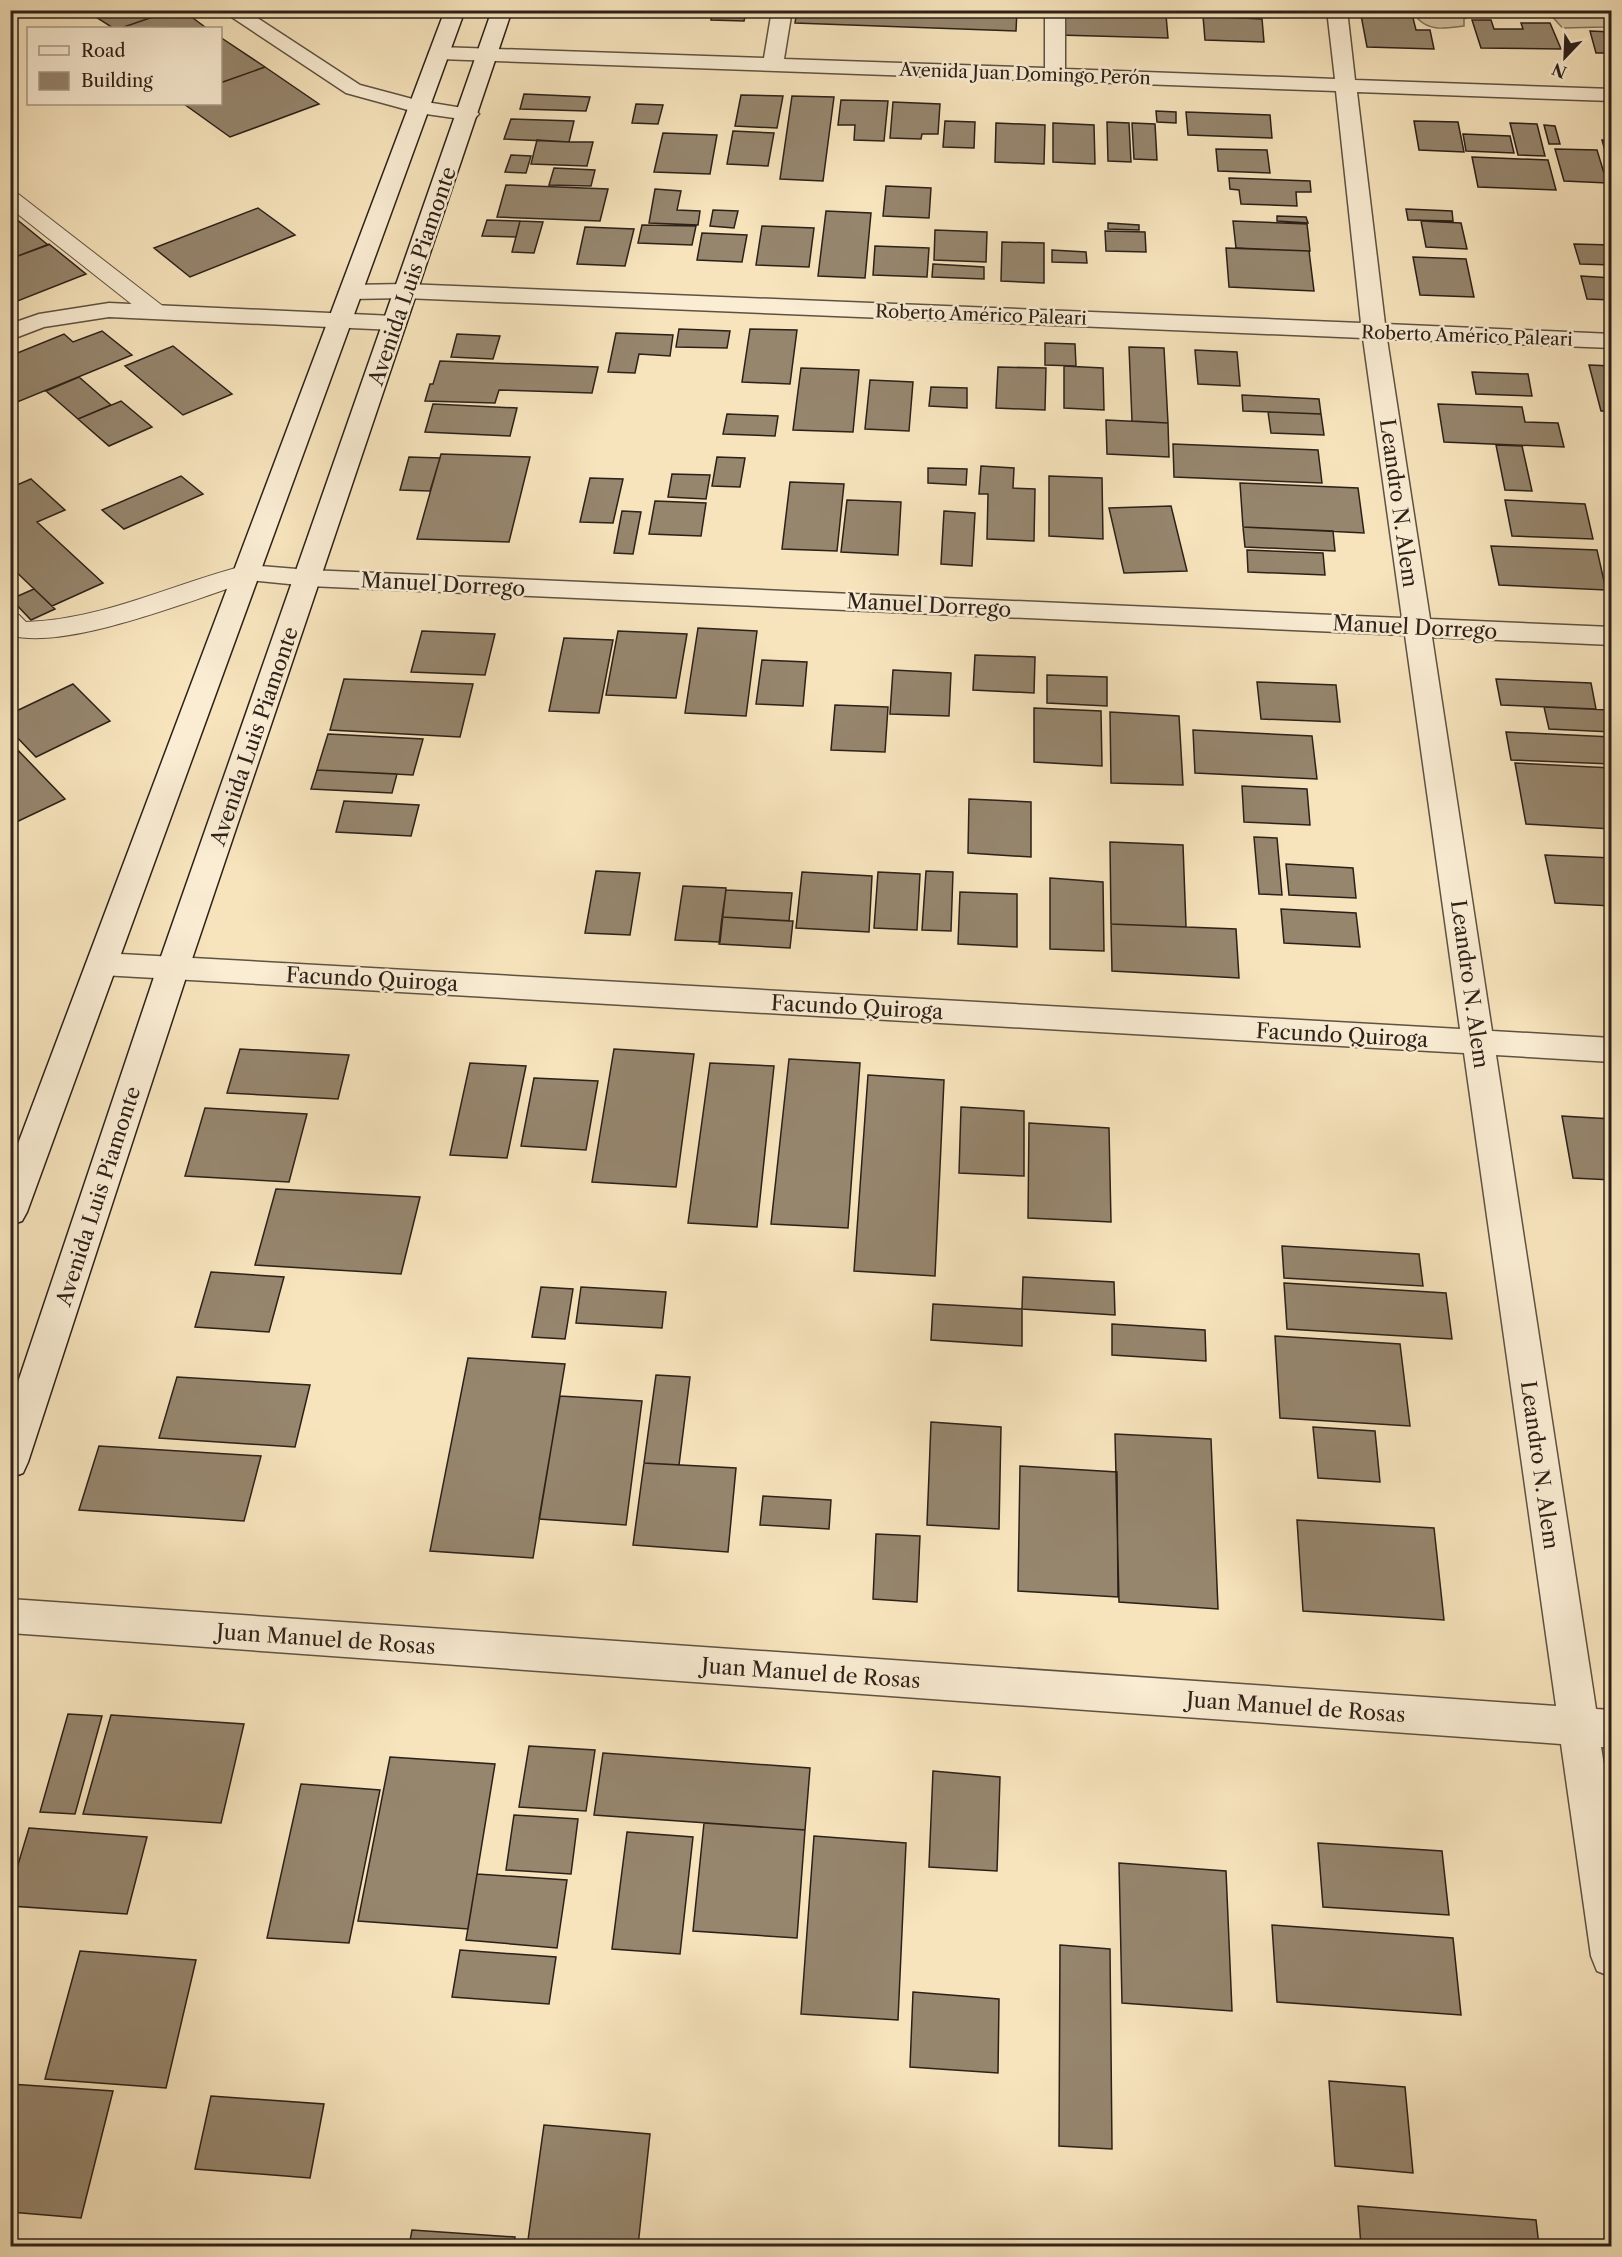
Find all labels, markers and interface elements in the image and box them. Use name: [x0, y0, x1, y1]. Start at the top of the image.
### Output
legend: [27, 27, 222, 105]
north arrow: [1535, 27, 1595, 87]
text: Road: [81, 40, 126, 62]
street label: Avenida Juan Domingo Perón: [898, 59, 1151, 89]
text: N: [1549, 59, 1569, 83]
text: Building: [81, 70, 153, 92]
street label: Avenida Luis Piamonte: [362, 163, 461, 390]
street label: Roberto Américo Paleari: [875, 300, 1088, 330]
street label: Roberto Américo Paleari: [1361, 321, 1574, 351]
street label: Leandro N. Alem: [1375, 417, 1423, 589]
street label: Manuel Dorrego: [360, 567, 526, 601]
street label: Manuel Dorrego: [846, 588, 1012, 622]
street label: Manuel Dorrego: [1332, 610, 1498, 644]
street label: Avenida Luis Piamonte: [204, 623, 303, 850]
street label: Leandro N. Alem: [1446, 898, 1494, 1070]
street label: Facundo Quiroga: [285, 962, 460, 996]
street label: Facundo Quiroga: [770, 990, 945, 1024]
street label: Facundo Quiroga: [1255, 1018, 1430, 1052]
street label: Avenida Luis Piamonte: [50, 1083, 145, 1310]
street label: Leandro N. Alem: [1516, 1379, 1564, 1551]
street label: Juan Manuel de Rosas: [213, 1619, 436, 1659]
street label: Juan Manuel de Rosas: [698, 1653, 921, 1693]
street label: Juan Manuel de Rosas: [1183, 1687, 1406, 1727]

